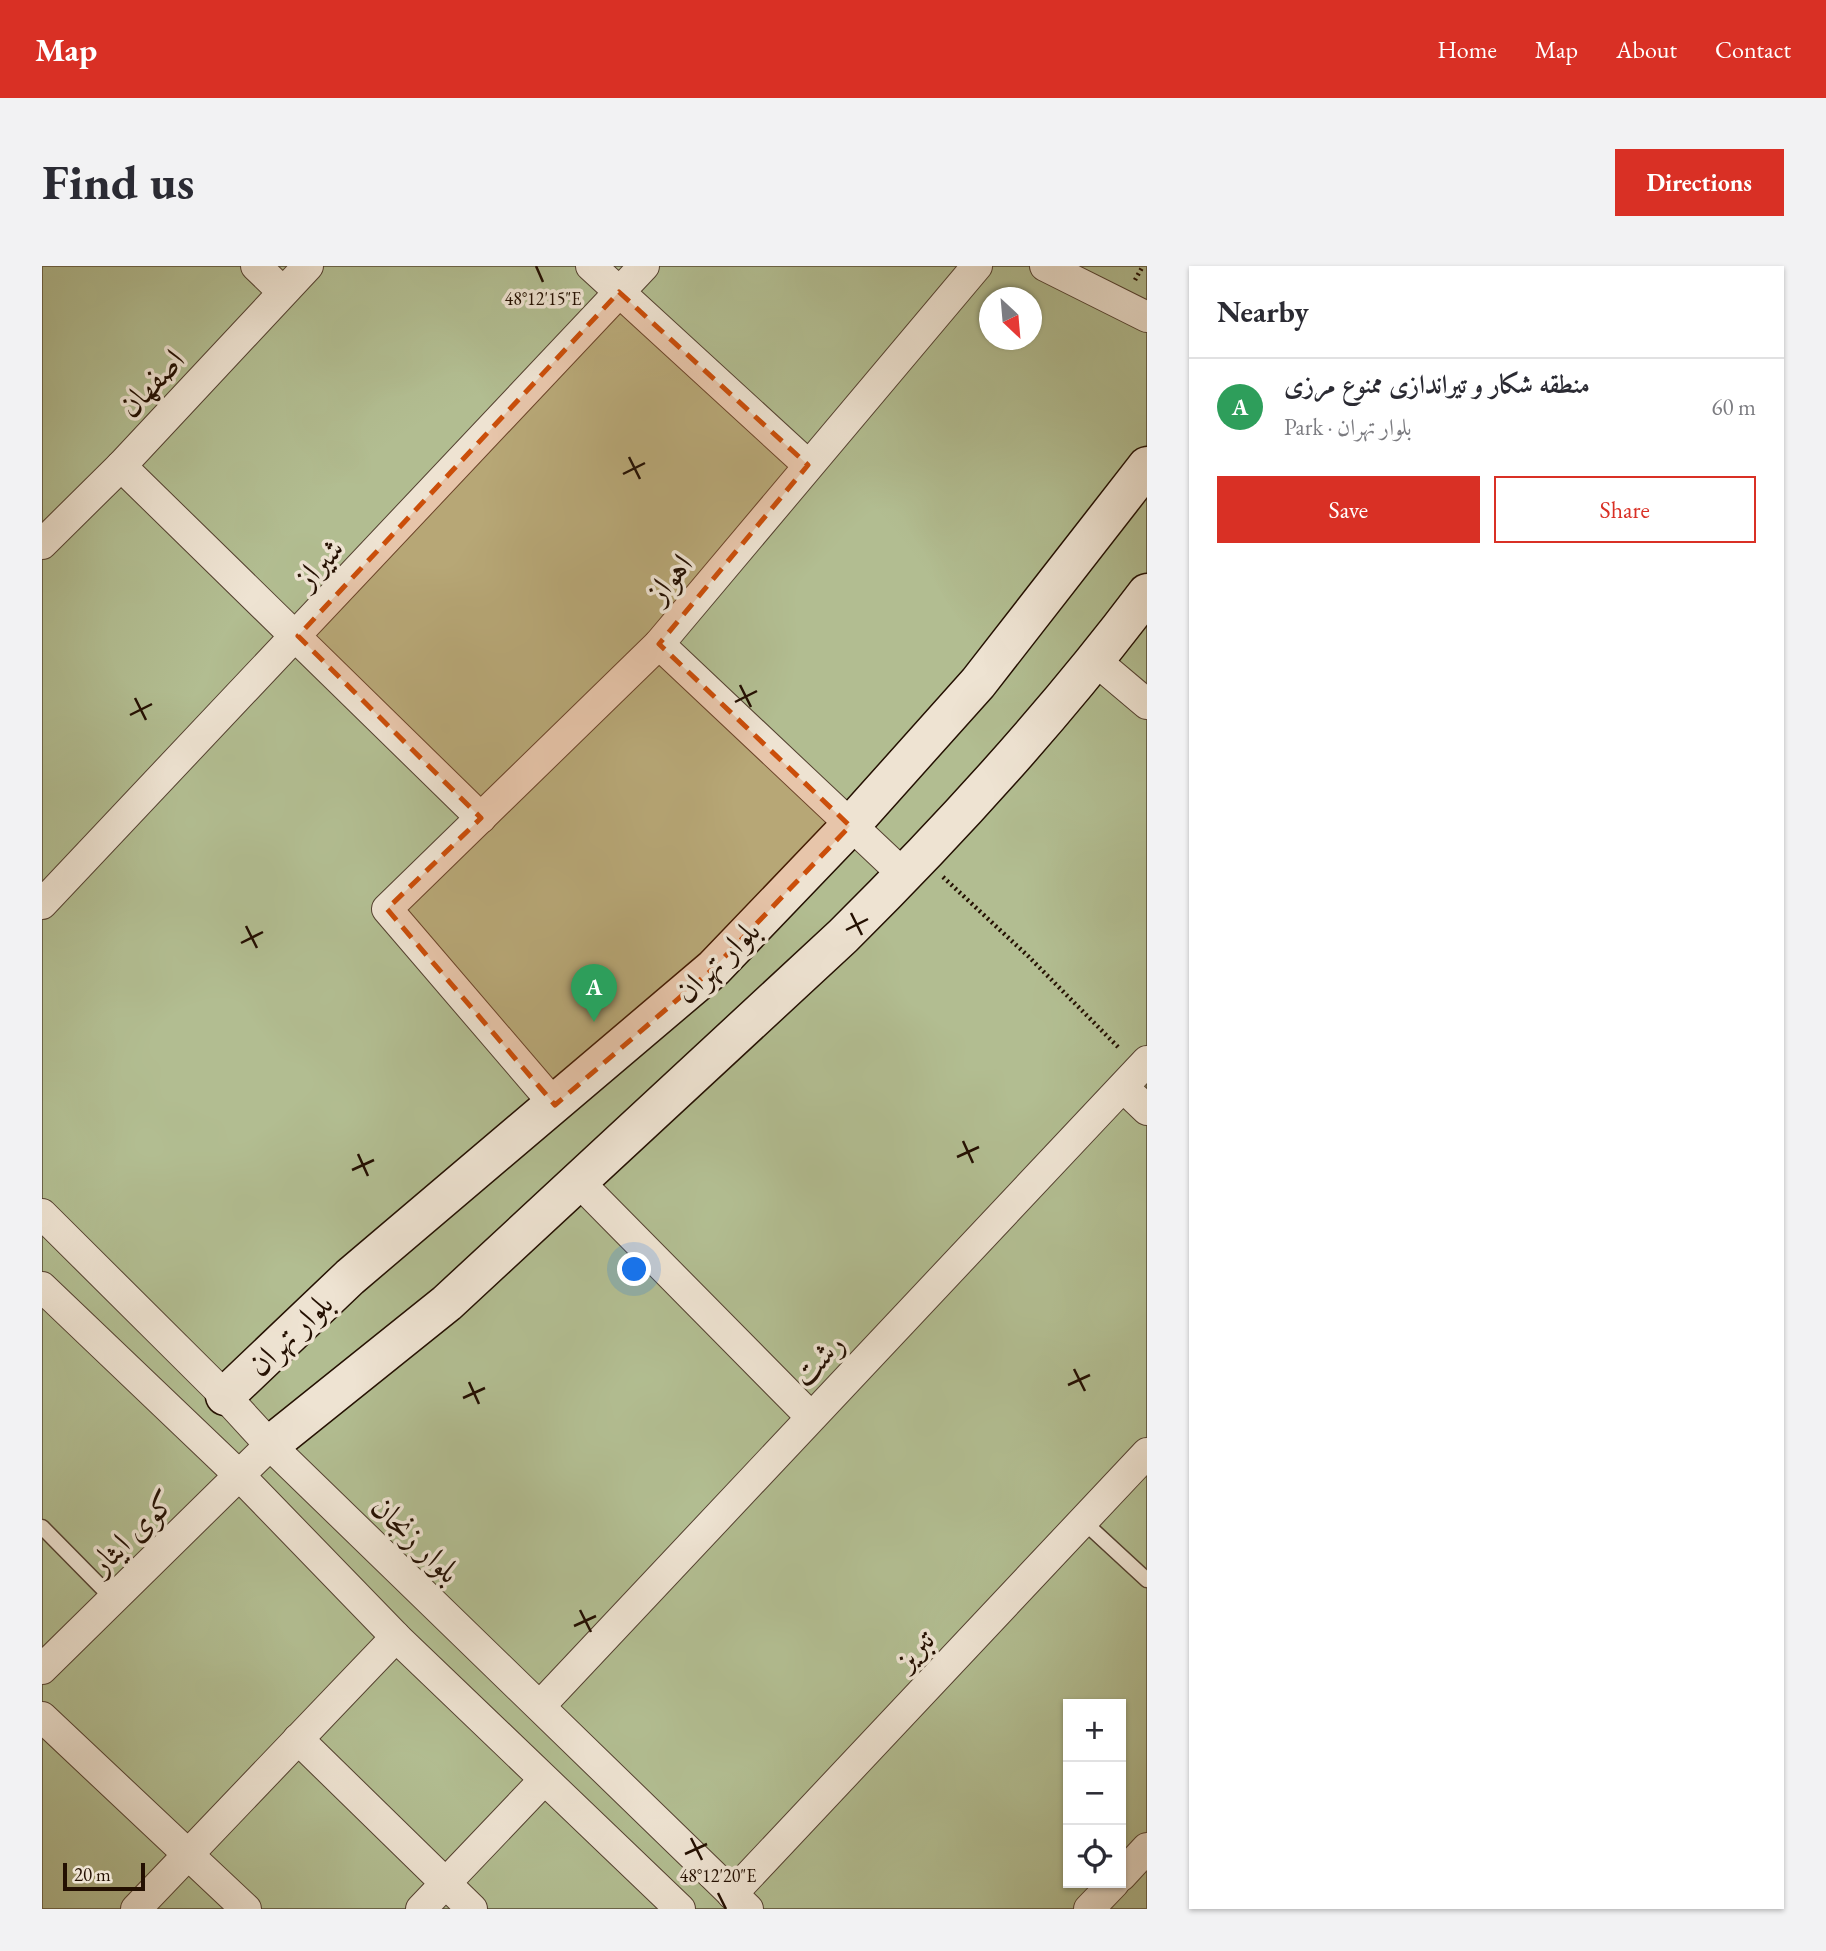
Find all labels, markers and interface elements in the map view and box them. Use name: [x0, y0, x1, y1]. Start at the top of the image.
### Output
text: Map: [35, 28, 97, 71]
text: Home: [1437, 34, 1497, 65]
text: Map: [1535, 34, 1578, 65]
text: About: [1616, 34, 1677, 65]
text: Contact: [1715, 34, 1791, 65]
button: Directions: [1615, 149, 1784, 216]
text: Find us: [42, 150, 194, 214]
text: 48°12'15"E: [505, 287, 581, 310]
north arrow: [979, 287, 1042, 350]
text: Nearby: [1217, 292, 1309, 331]
street label: اصفهان: [109, 340, 193, 426]
text: منطقه شکار و تیراندازی ممنوع مرزی: [1284, 367, 1590, 401]
text: A: [1232, 392, 1248, 422]
text: 60 m: [1711, 392, 1756, 422]
text: Park · بلوار تهران: [1284, 412, 1412, 442]
button: Save: [1217, 476, 1480, 543]
button: Share: [1494, 476, 1756, 543]
street label: شیراز: [283, 528, 353, 600]
street label: اهواز: [634, 545, 702, 614]
street label: بلوار تهران: [665, 910, 769, 1012]
pin: A: [571, 964, 617, 1022]
your location: [617, 1252, 651, 1286]
street label: بلوار تهران: [238, 1283, 342, 1385]
street label: رشت: [782, 1323, 854, 1395]
street label: کوی ایثار: [78, 1480, 184, 1586]
street label: بلوار زنجان: [362, 1486, 470, 1592]
street label: تبریز: [882, 1619, 944, 1681]
map controls: [1063, 1699, 1126, 1888]
button: +: [1063, 1699, 1126, 1762]
button: −: [1063, 1762, 1126, 1825]
button: locate: [1063, 1825, 1126, 1888]
scale bar: [63, 1860, 145, 1892]
text: 20 m: [74, 1862, 111, 1887]
text: 48°12'20"E: [680, 1864, 756, 1887]

